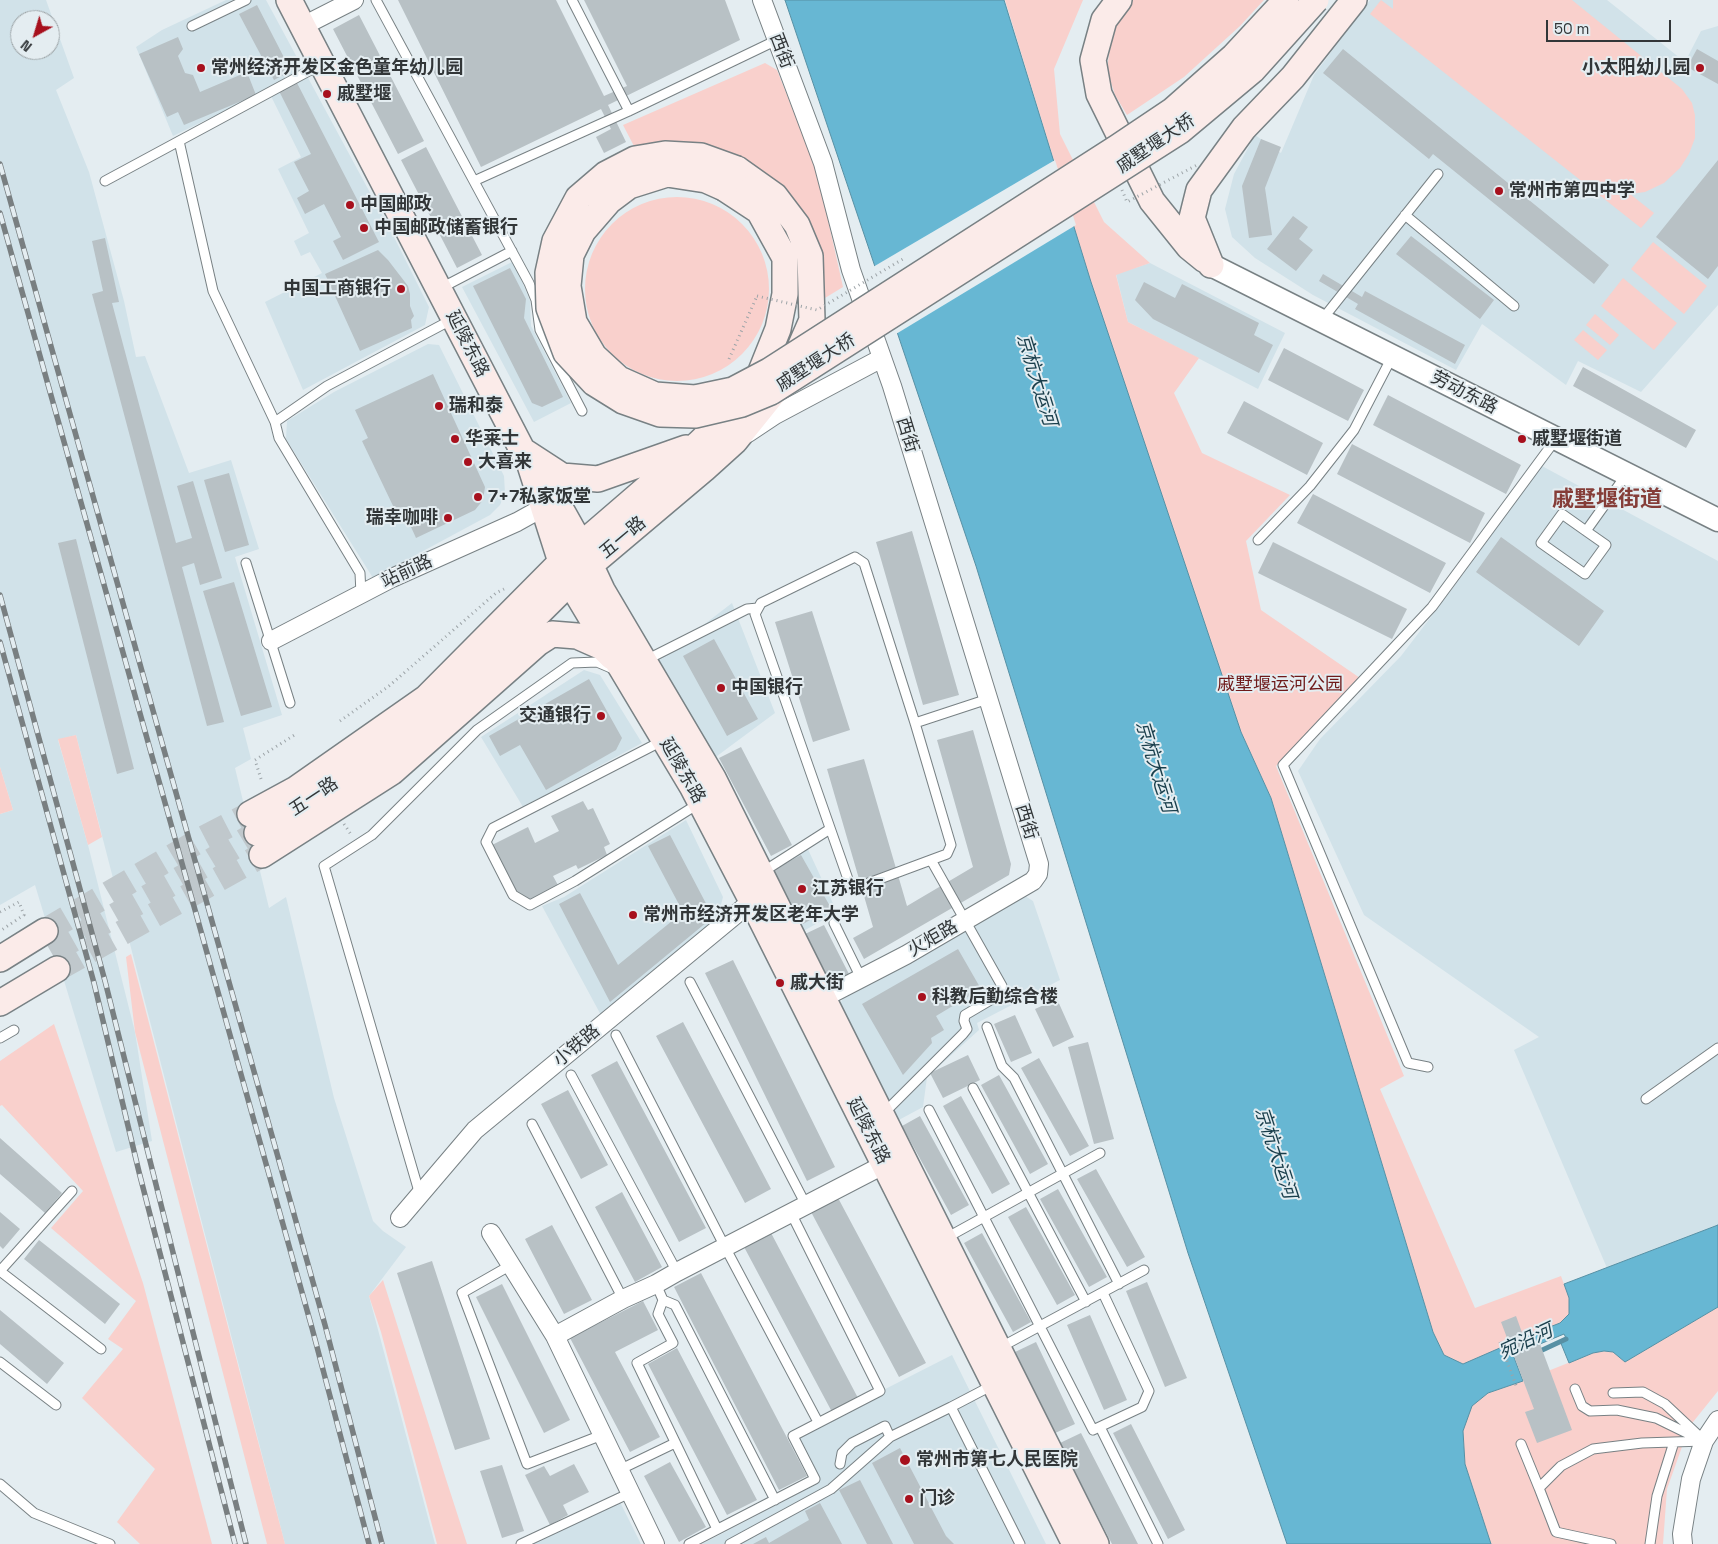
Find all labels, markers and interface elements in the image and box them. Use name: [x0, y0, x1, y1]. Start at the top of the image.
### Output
north arrow: [10, 10, 60, 60]
scale bar: [1548, 10, 1673, 42]
text: 50 m: [1554, 19, 1589, 38]
street label: 西街: [764, 30, 798, 72]
text: N: [17, 36, 36, 56]
place label: 常州经济开发区金色童年幼儿园: [211, 57, 463, 79]
place label: 小太阳幼儿园: [1582, 57, 1690, 79]
marker: 常州经济开发区金色童年幼儿园: [195, 62, 207, 74]
marker: 小太阳幼儿园: [1694, 62, 1706, 74]
place label: 戚墅堰: [337, 83, 391, 105]
marker: 戚墅堰: [321, 88, 333, 100]
street label: 戚墅堰大桥: [1113, 110, 1199, 178]
place label: 常州市第四中学: [1509, 180, 1635, 202]
marker: 常州市第四中学: [1493, 185, 1505, 197]
place label: 中国邮政: [360, 194, 432, 216]
marker: 中国邮政: [344, 199, 356, 211]
place label: 中国邮政储蓄银行: [374, 217, 518, 239]
marker: 中国邮政储蓄银行: [358, 222, 370, 234]
place label: 中国工商银行: [283, 278, 391, 300]
marker: 中国工商银行: [395, 283, 407, 295]
street label: 延陵东路: [441, 307, 493, 381]
street label: 戚墅堰大桥: [772, 329, 860, 397]
water label: 京杭大运河: [1011, 331, 1061, 429]
street label: 劳动东路: [1427, 367, 1501, 419]
place label: 瑞和泰: [449, 395, 503, 417]
marker: 瑞和泰: [433, 400, 445, 412]
street label: 西街: [891, 415, 923, 455]
place label: 华莱士: [465, 428, 519, 450]
place label: 戚墅堰街道: [1532, 428, 1622, 450]
marker: 华莱士: [449, 433, 461, 445]
marker: 戚墅堰街道: [1516, 433, 1528, 445]
place label: 大喜来: [478, 451, 532, 473]
marker: 大喜来: [462, 456, 474, 468]
place label: 7+7私家饭堂: [488, 486, 591, 508]
district label: 戚墅堰街道: [1552, 487, 1662, 513]
marker: 7+7私家饭堂: [472, 491, 484, 503]
place label: 瑞幸咖啡: [366, 507, 438, 529]
marker: 瑞幸咖啡: [442, 512, 454, 524]
street label: 五一路: [595, 512, 651, 564]
street label: 站前路: [378, 551, 436, 593]
park label: 戚墅堰运河公园: [1217, 674, 1343, 696]
place label: 中国银行: [731, 677, 803, 699]
marker: 中国银行: [715, 682, 727, 694]
place label: 交通银行: [519, 705, 591, 727]
marker: 交通银行: [595, 710, 607, 722]
water label: 京杭大运河: [1130, 718, 1180, 816]
street label: 延陵东路: [655, 734, 709, 808]
street label: 五一路: [286, 773, 342, 821]
street label: 西街: [1010, 802, 1042, 842]
place label: 江苏银行: [812, 878, 884, 900]
marker: 江苏银行: [796, 883, 808, 895]
place label: 常州市经济开发区老年大学: [643, 904, 859, 926]
marker: 常州市经济开发区老年大学: [627, 909, 639, 921]
street label: 火炬路: [904, 916, 962, 962]
place label: 戚大街: [790, 972, 844, 994]
marker: 戚大街: [774, 977, 786, 989]
place label: 科教后勤综合楼: [932, 986, 1058, 1008]
marker: 科教后勤综合楼: [916, 991, 928, 1003]
street label: 小铁路: [549, 1020, 605, 1072]
street label: 延陵东路: [842, 1094, 894, 1168]
water label: 京杭大运河: [1249, 1104, 1301, 1202]
water label: 宛沿河: [1495, 1320, 1557, 1364]
place label: 常州市第七人民医院: [916, 1449, 1078, 1471]
marker: 常州市第七人民医院: [898, 1453, 912, 1467]
place label: 门诊: [919, 1488, 955, 1510]
marker: 门诊: [903, 1493, 915, 1505]

